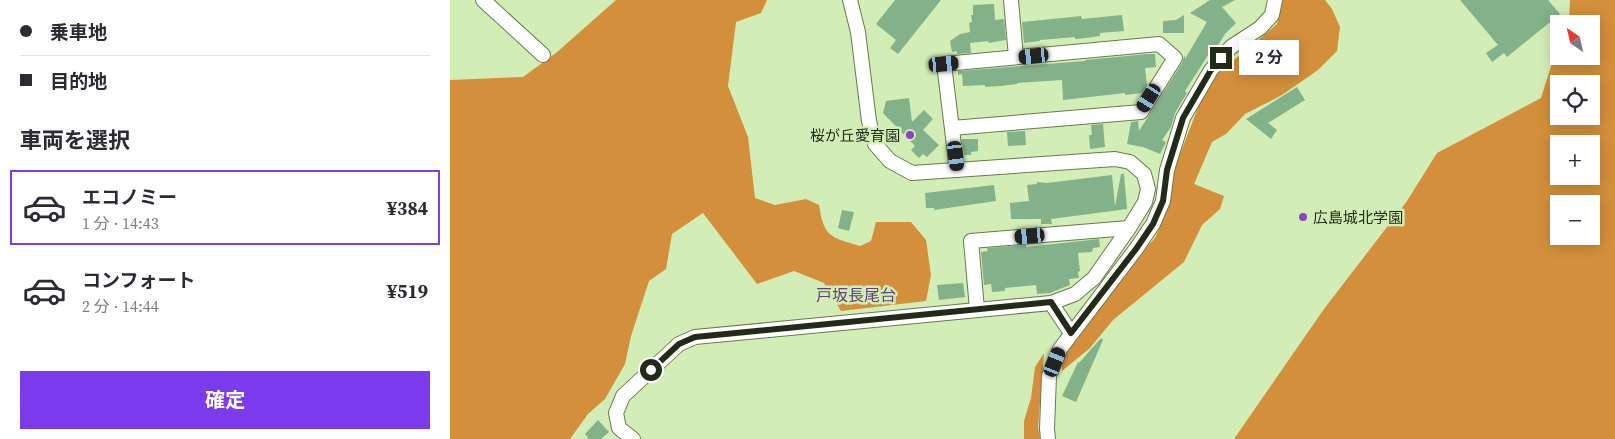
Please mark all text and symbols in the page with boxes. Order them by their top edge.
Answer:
north arrow [1550,15,1600,65]
map controls [1550,15,1600,245]
text: 乗車地 [50,19,107,45]
callout: 2 分 [1238,40,1298,76]
text: 2 分 [1255,46,1283,68]
car [1018,47,1049,65]
route end [1210,47,1232,69]
car [928,55,959,73]
text: 目的地 [50,68,107,94]
button: locate [1550,75,1600,125]
car [1134,81,1163,115]
text: 車両を選択 [20,125,130,155]
place label: 桜が丘愛育園 [810,125,900,146]
marker: 桜が丘愛育園 [904,129,916,141]
button: + [1550,135,1600,185]
car [946,140,965,172]
text: エコノミー [82,184,177,210]
icon: car [22,185,67,230]
text: ¥384 [387,195,428,221]
button: − [1550,195,1600,245]
place label: 広島城北学園 [1313,207,1403,228]
marker: 広島城北学園 [1297,211,1309,223]
text: 1 分 · 14:43 [82,212,159,234]
car [1014,227,1045,245]
text: コンフォート [82,267,195,293]
icon: car [22,268,67,313]
text: ¥519 [387,278,428,304]
district label: 戸坂長尾台 [816,284,896,306]
text: 2 分 · 14:44 [82,295,159,317]
car [1042,345,1067,379]
route start [640,359,662,381]
button: 確定 [20,371,430,429]

